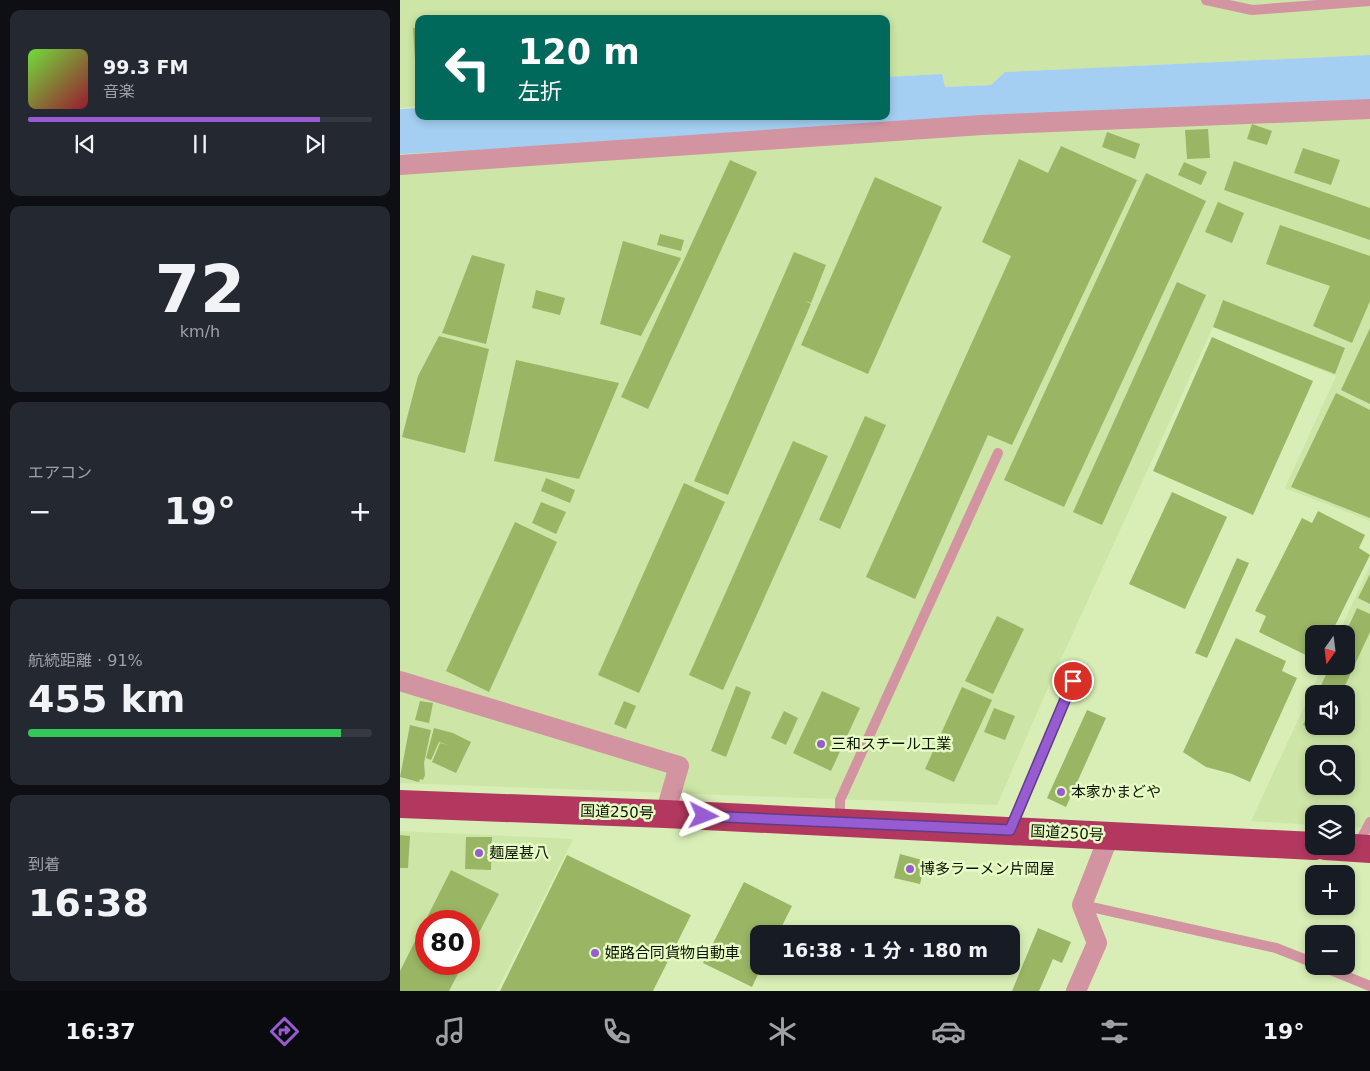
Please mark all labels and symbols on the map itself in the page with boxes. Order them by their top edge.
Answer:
north arrow [1305,625,1355,675]
pin [1052,660,1094,702]
place label: 三和スチール工業 [831,735,951,753]
marker: 三和スチール工業 [815,738,827,750]
place label: 本家かまどや [1071,783,1161,801]
marker: 本家かまどや [1055,786,1067,798]
position arrow [677,789,729,841]
street label: 国道250号 [580,802,654,822]
street label: 国道250号 [1030,822,1104,844]
place label: 麺屋甚八 [489,844,549,862]
marker: 麺屋甚八 [473,847,485,859]
place label: 博多ラーメン片岡屋 [920,860,1054,878]
marker: 博多ラーメン片岡屋 [904,863,916,875]
speed limit sign: 80 [415,910,480,975]
place label: 姫路合同貨物自動車 [605,944,740,962]
marker: 姫路合同貨物自動車 [589,947,601,959]

